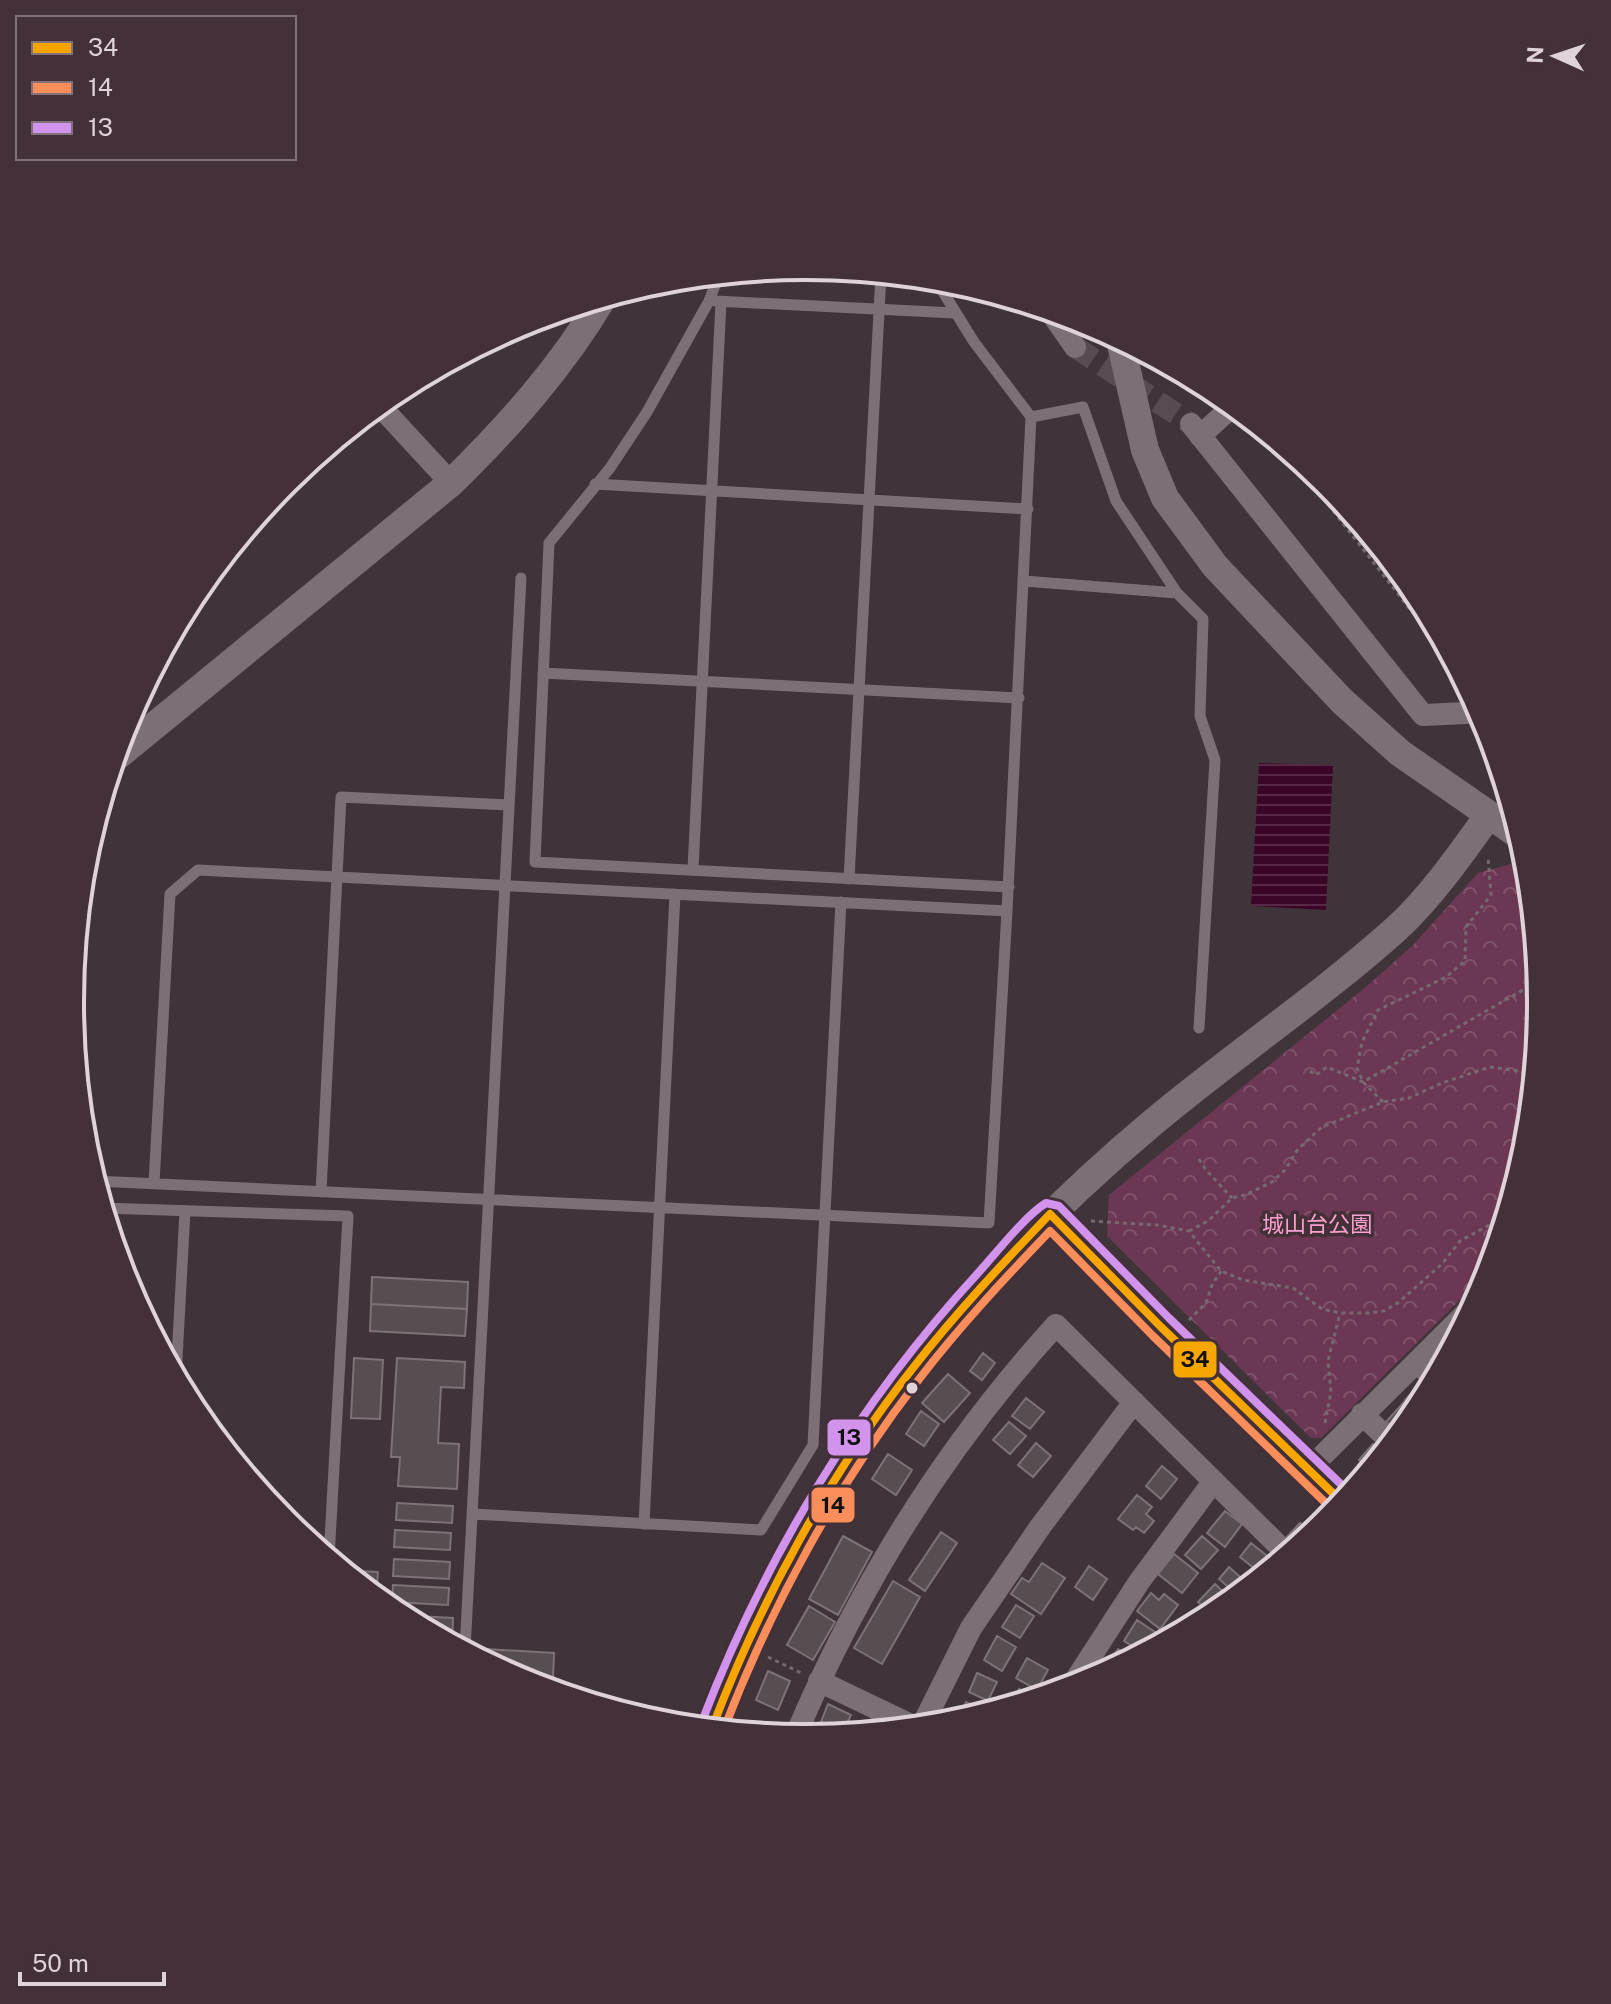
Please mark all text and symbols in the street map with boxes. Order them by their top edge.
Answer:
legend [16,16,296,160]
north arrow [1515,16,1595,96]
text: 34 [88,33,118,61]
text: N [1522,46,1548,64]
text: 14 [88,73,113,101]
text: 13 [88,113,113,141]
park label: 城山台公園 [1262,1211,1372,1237]
line badge: 34 [1172,1340,1218,1379]
text: 34 [1181,1346,1210,1372]
unlabelled marker [904,1380,920,1396]
line badge: 13 [826,1418,872,1457]
text: 13 [837,1424,861,1450]
line badge: 14 [810,1486,856,1524]
text: 14 [821,1492,845,1518]
scale bar [20,1936,164,1986]
text: 50 m [32,1949,89,1977]

